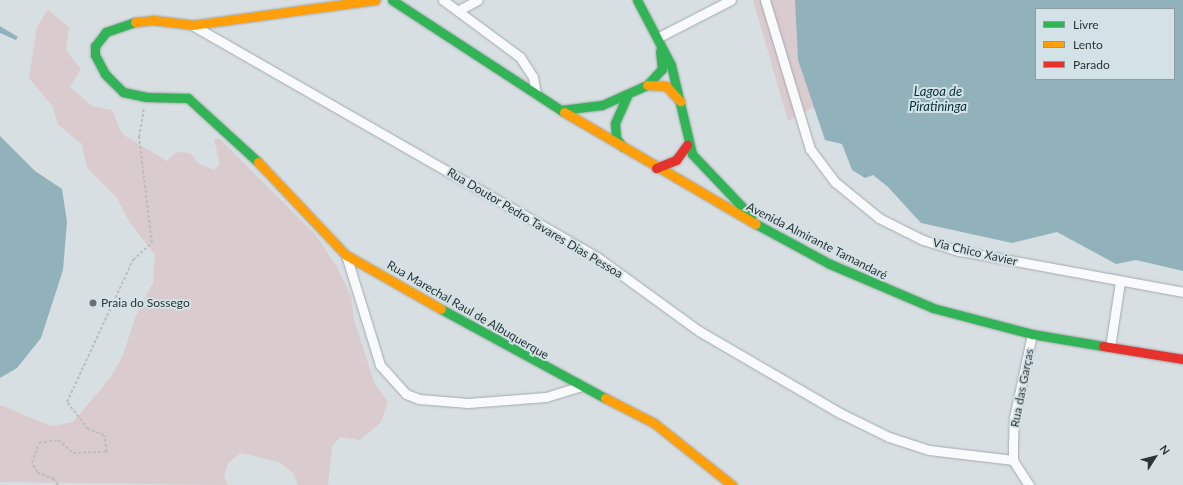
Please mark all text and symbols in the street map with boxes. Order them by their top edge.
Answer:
legend [1035,8,1175,80]
text: Livre [1073,17,1099,32]
text: Lento [1073,37,1103,52]
text: Parado [1073,57,1110,72]
water label: Lagoa de Piratininga [909,84,967,115]
street label: Rua Doutor Pedro Tavares Dias Pessoa [444,165,626,281]
street label: Avenida Almirante Tamandaré [744,199,890,283]
street label: Via Chico Xavier [931,235,1019,269]
street label: Rua Marechal Raul de Albuquerque [384,258,552,362]
place label: Praia do Sossego [101,296,190,310]
marker: Praia do Sossego [88,298,98,308]
street label: Rua das Garças [1007,348,1037,428]
north arrow [1135,437,1175,477]
text: N [1157,442,1173,457]

